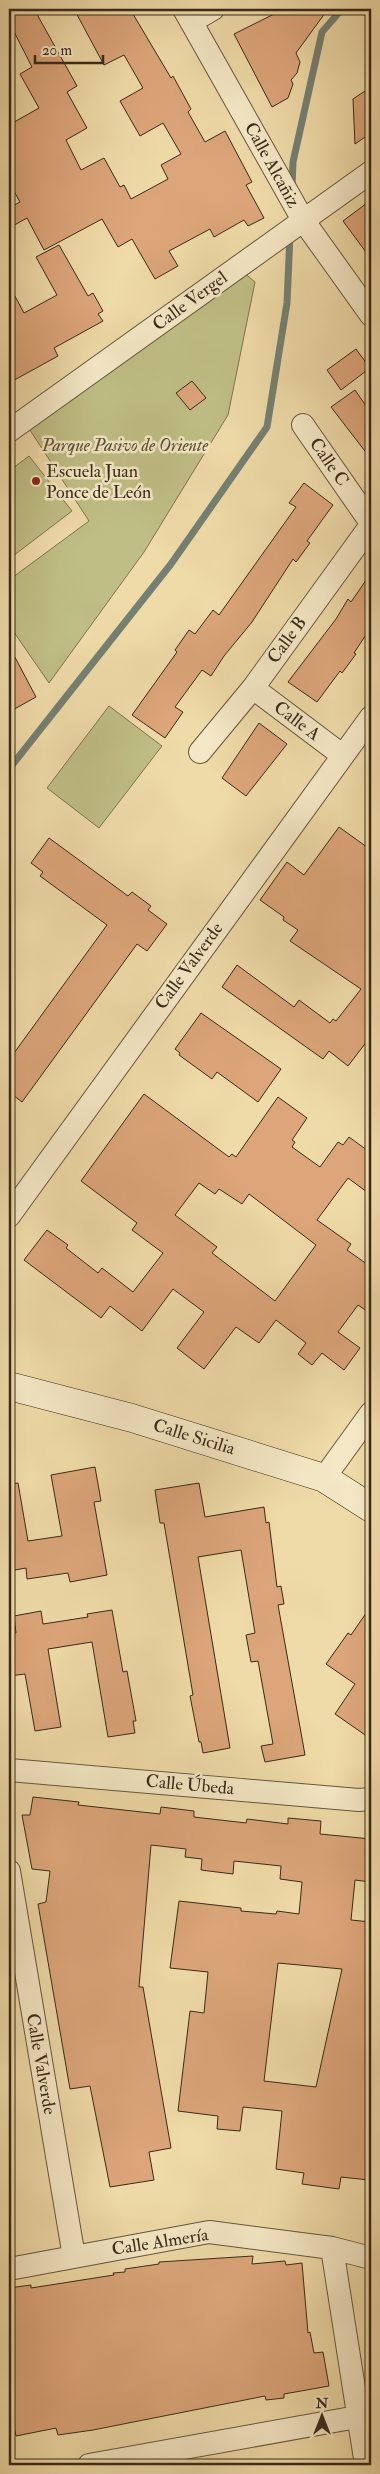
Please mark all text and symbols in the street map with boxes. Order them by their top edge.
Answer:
scale bar [35,32,102,64]
text: 20 m [42,41,72,60]
street label: Calle Alcañiz [239,118,305,212]
street label: Calle Vergel [148,266,232,336]
street label: Calle C [304,433,354,491]
park label: Parque Pasivo de Oriente [41,434,209,457]
place label: Escuela Juan Ponce de León [46,460,151,504]
marker: Escuela Juan Ponce de León [30,475,42,487]
street label: Calle B [262,612,312,668]
street label: Calle A [269,696,325,746]
street label: Calle Valverde [150,917,229,1014]
street label: Calle Sicilia [150,1414,238,1461]
street label: Calle Úbeda [145,1770,236,1800]
street label: Calle Valverde [21,2012,61,2117]
street label: Calle Almería [110,2223,210,2261]
north arrow [298,2392,348,2442]
text: N [315,2395,329,2412]

